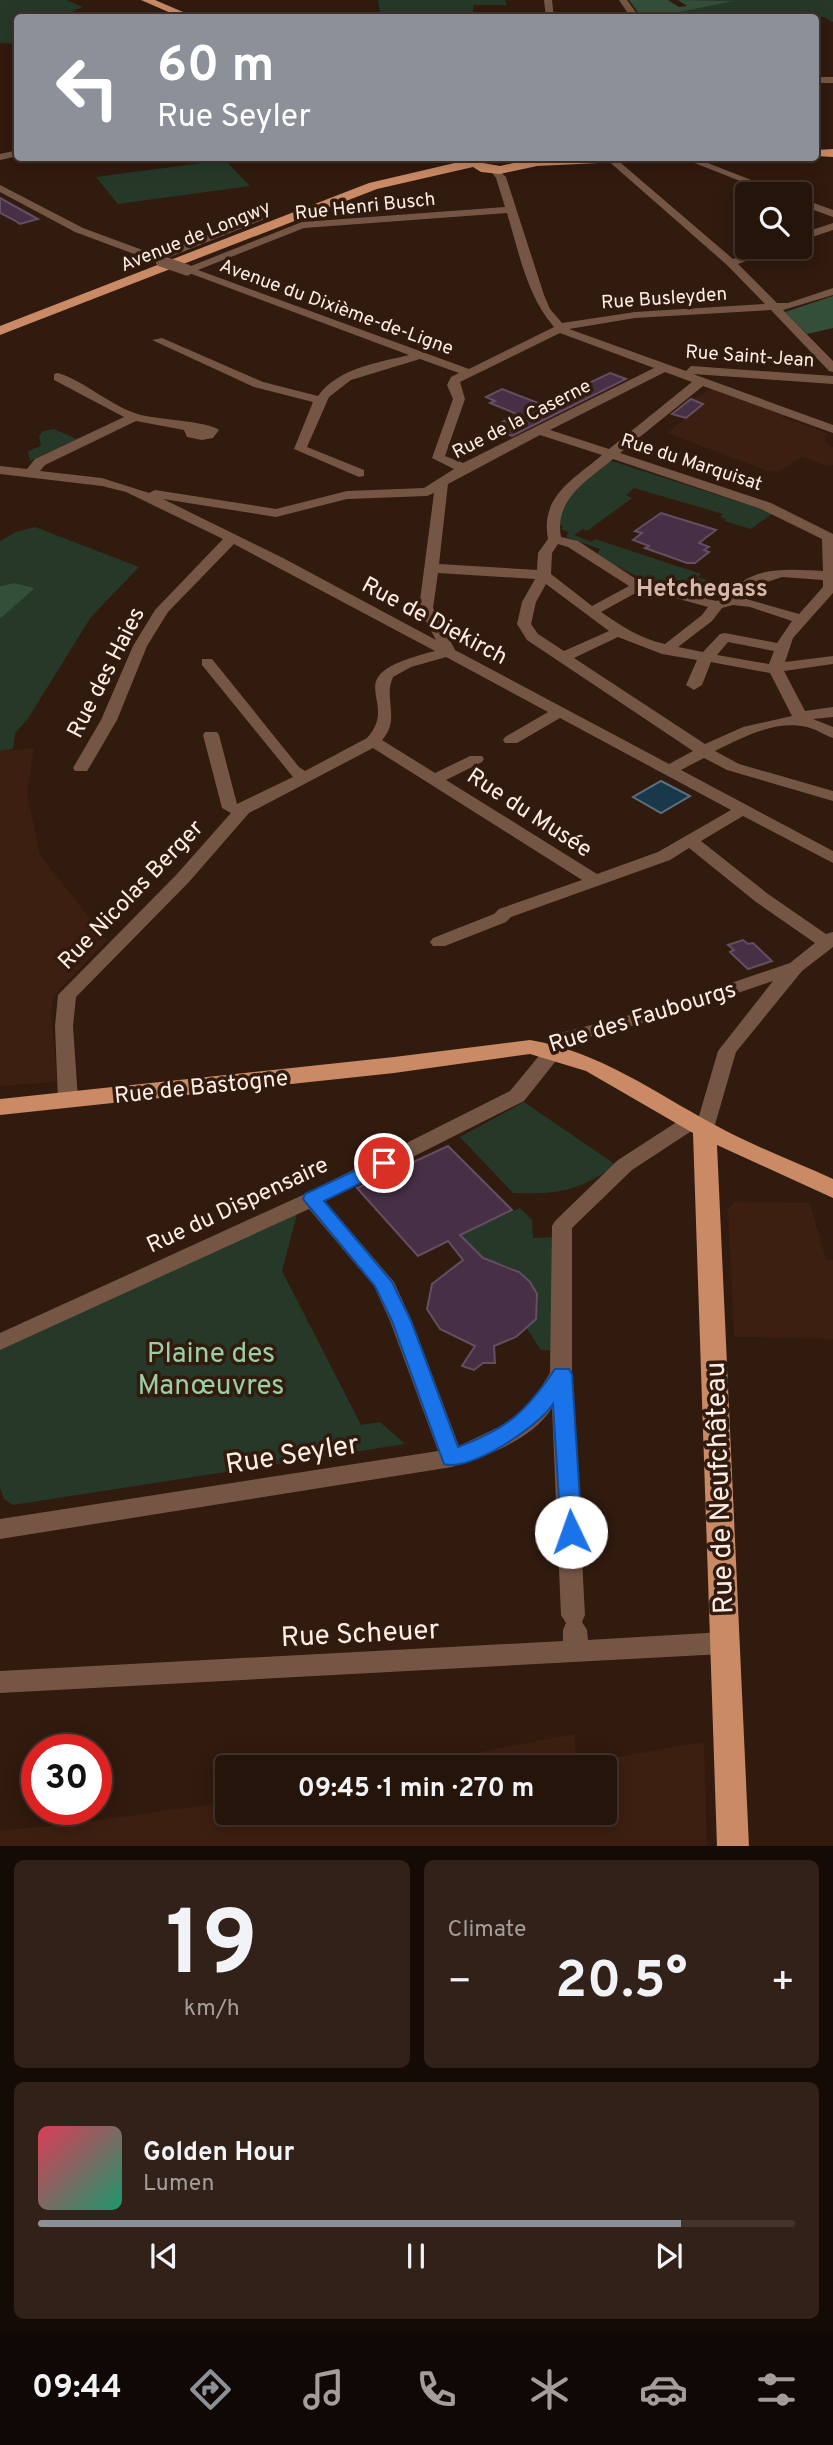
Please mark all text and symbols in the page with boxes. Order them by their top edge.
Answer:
text: 60 m [157,37,275,99]
icon: left [42,42,133,133]
text: Rue Seyler [157,98,311,138]
map controls [735,182,812,259]
button: search [735,182,812,259]
street label: Rue Henri Busch [294,188,437,226]
street label: Avenue de Longwy [117,196,274,278]
street label: Avenue du Dixième-de-Ligne [216,254,456,361]
street label: Rue Busleyden [600,283,728,315]
street label: Rue Saint-Jean [685,341,815,373]
street label: Rue de la Caserne [449,375,595,465]
street label: Rue du Marquisat [618,429,765,497]
street label: Rue de Diekirch [356,572,512,673]
district label: Hetchegass [636,575,768,605]
street label: Rue des Haies [62,603,153,743]
street label: Rue du Musée [461,763,597,865]
street label: Rue Nicolas Berger [53,815,211,977]
street label: Rue des Faubourgs [546,976,740,1061]
street label: Rue de Bastogne [113,1065,290,1112]
pin [354,1133,414,1193]
icon: arrive [365,1144,403,1182]
street label: Rue du Dispensaire [143,1151,334,1261]
park label: Plaine des Manœuvres [138,1337,284,1405]
street label: Rue de Neufchâteau [699,1361,743,1615]
street label: Rue Seyler [223,1428,362,1484]
position arrow [534,1495,608,1569]
street label: Rue Scheuer [280,1613,441,1657]
speed limit sign: 30 [21,1734,112,1825]
text: 09:45 · 1 min · 270 m [298,1773,534,1806]
text: 19 [166,1892,258,2007]
text: Climate [448,1916,526,1945]
text: 20.5° [555,1950,687,2016]
text: − [448,1959,472,2008]
text: + [770,1959,795,2008]
text: km/h [184,1995,240,2024]
text: Golden Hour [143,2137,294,2170]
text: Lumen [143,2170,214,2199]
icon: previous [145,2237,183,2275]
icon: pause [397,2237,435,2275]
icon: next [650,2237,688,2275]
icon: directions [186,2365,235,2414]
icon: music [299,2365,348,2414]
icon: phone [412,2365,461,2414]
icon: climate [525,2365,574,2414]
icon: car [639,2365,688,2414]
icon: filters [752,2365,801,2414]
text: 09:44 [32,2369,122,2409]

